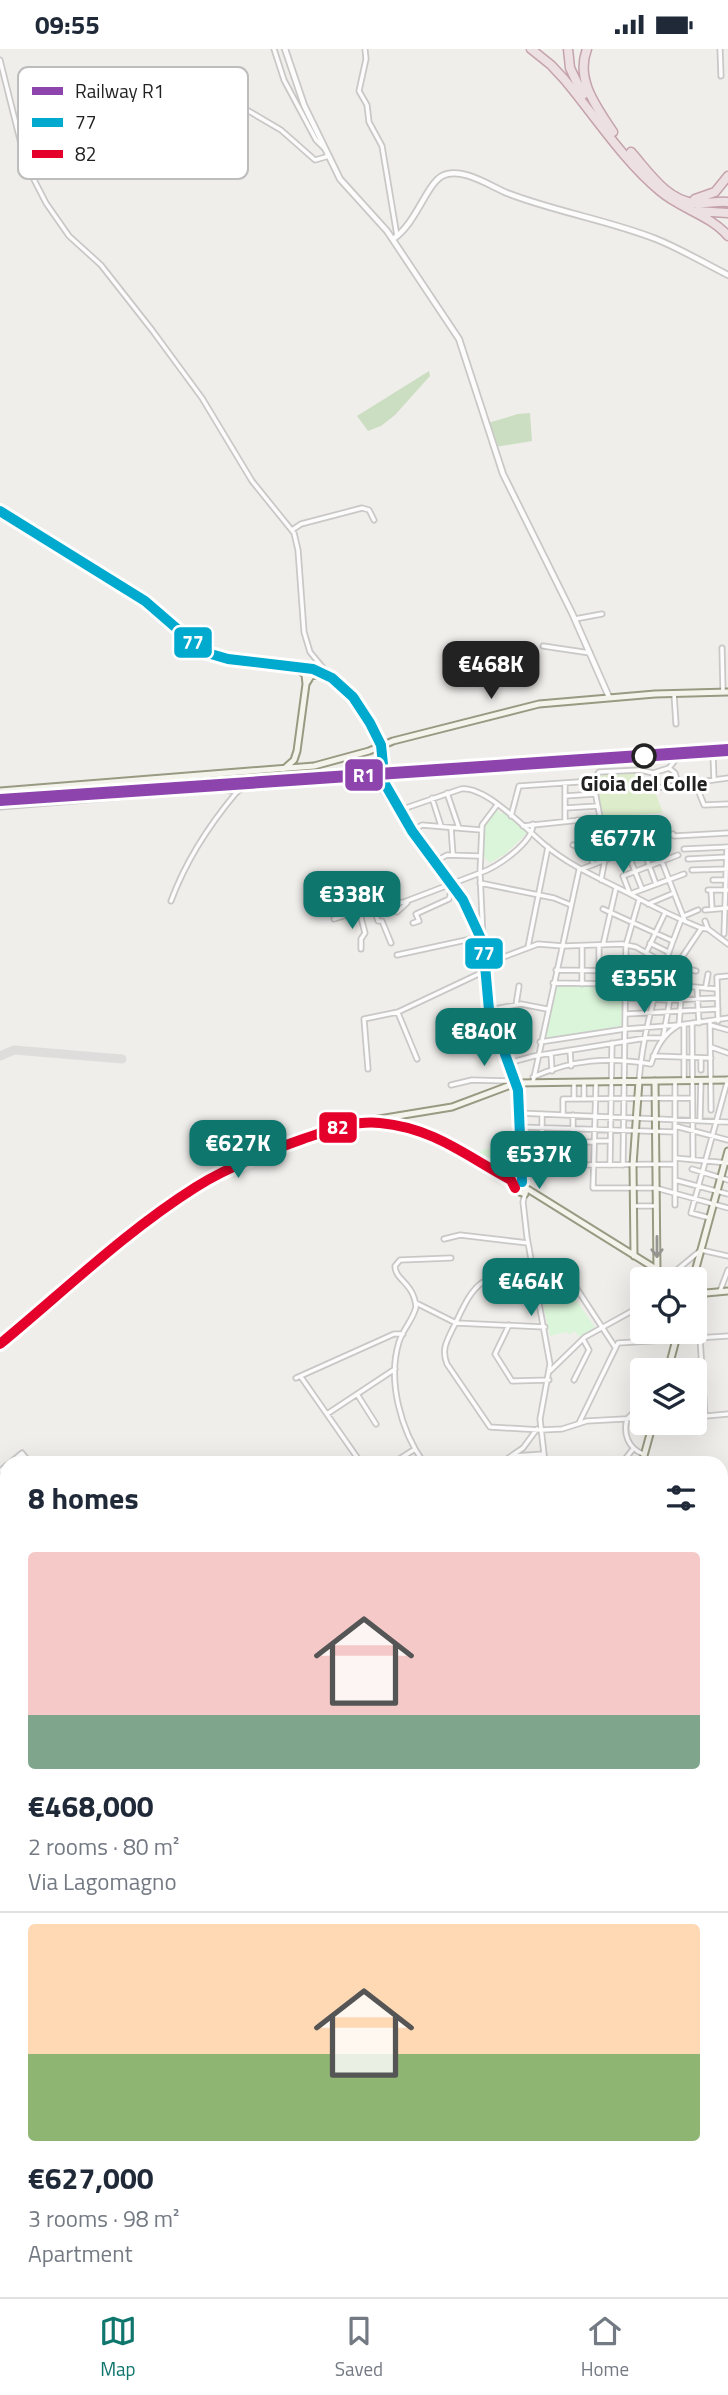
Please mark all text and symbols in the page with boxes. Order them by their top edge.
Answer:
text: 09:55 [35,5,100,44]
legend [18,67,248,179]
text: Railway R1 [75,76,164,105]
text: 77 [75,107,96,136]
text: 82 [75,139,96,168]
line badge: 77 [173,626,213,659]
text: 77 [182,627,204,656]
pin: €468K [442,641,540,701]
text: €468K [458,646,524,681]
marker: Gioia del Colle [632,744,656,768]
line badge: R1 [344,758,384,792]
text: R1 [353,760,375,789]
place label: Gioia del Colle [580,767,708,799]
pin: €677K [574,815,672,875]
text: €677K [590,820,656,855]
pin: €338K [303,871,401,931]
text: €338K [319,876,385,911]
line badge: 77 [464,937,504,970]
text: 77 [473,938,495,967]
pin: €355K [595,955,693,1015]
text: €355K [611,960,677,995]
pin: €840K [435,1009,533,1068]
text: €840K [451,1013,517,1048]
line badge: 82 [318,1111,358,1144]
text: 82 [327,1112,349,1141]
pin: €627K [189,1121,287,1180]
text: €627K [205,1125,271,1160]
pin: €537K [490,1131,588,1191]
text: €537K [506,1136,572,1171]
one-way arrow [650,1236,664,1259]
pin: €464K [482,1259,580,1318]
text: €464K [498,1263,564,1298]
map controls [630,1267,707,1435]
button: locate [630,1267,707,1344]
button: layers [630,1358,707,1435]
text: 8 homes [28,1475,139,1521]
icon: filters [662,1479,700,1517]
icon: home [301,1598,427,1724]
text: €468,000 [28,1783,154,1829]
text: 2 rooms · 80 m² [28,1829,179,1864]
text: Via Lagomagno [28,1864,177,1899]
icon: home [301,1970,427,2096]
text: €627,000 [28,2155,154,2201]
text: 3 rooms · 98 m² [28,2201,179,2236]
text: Apartment [28,2236,133,2271]
tab: Map [99,2312,137,2383]
tab: Saved [335,2312,383,2383]
tab: Home [581,2312,629,2383]

